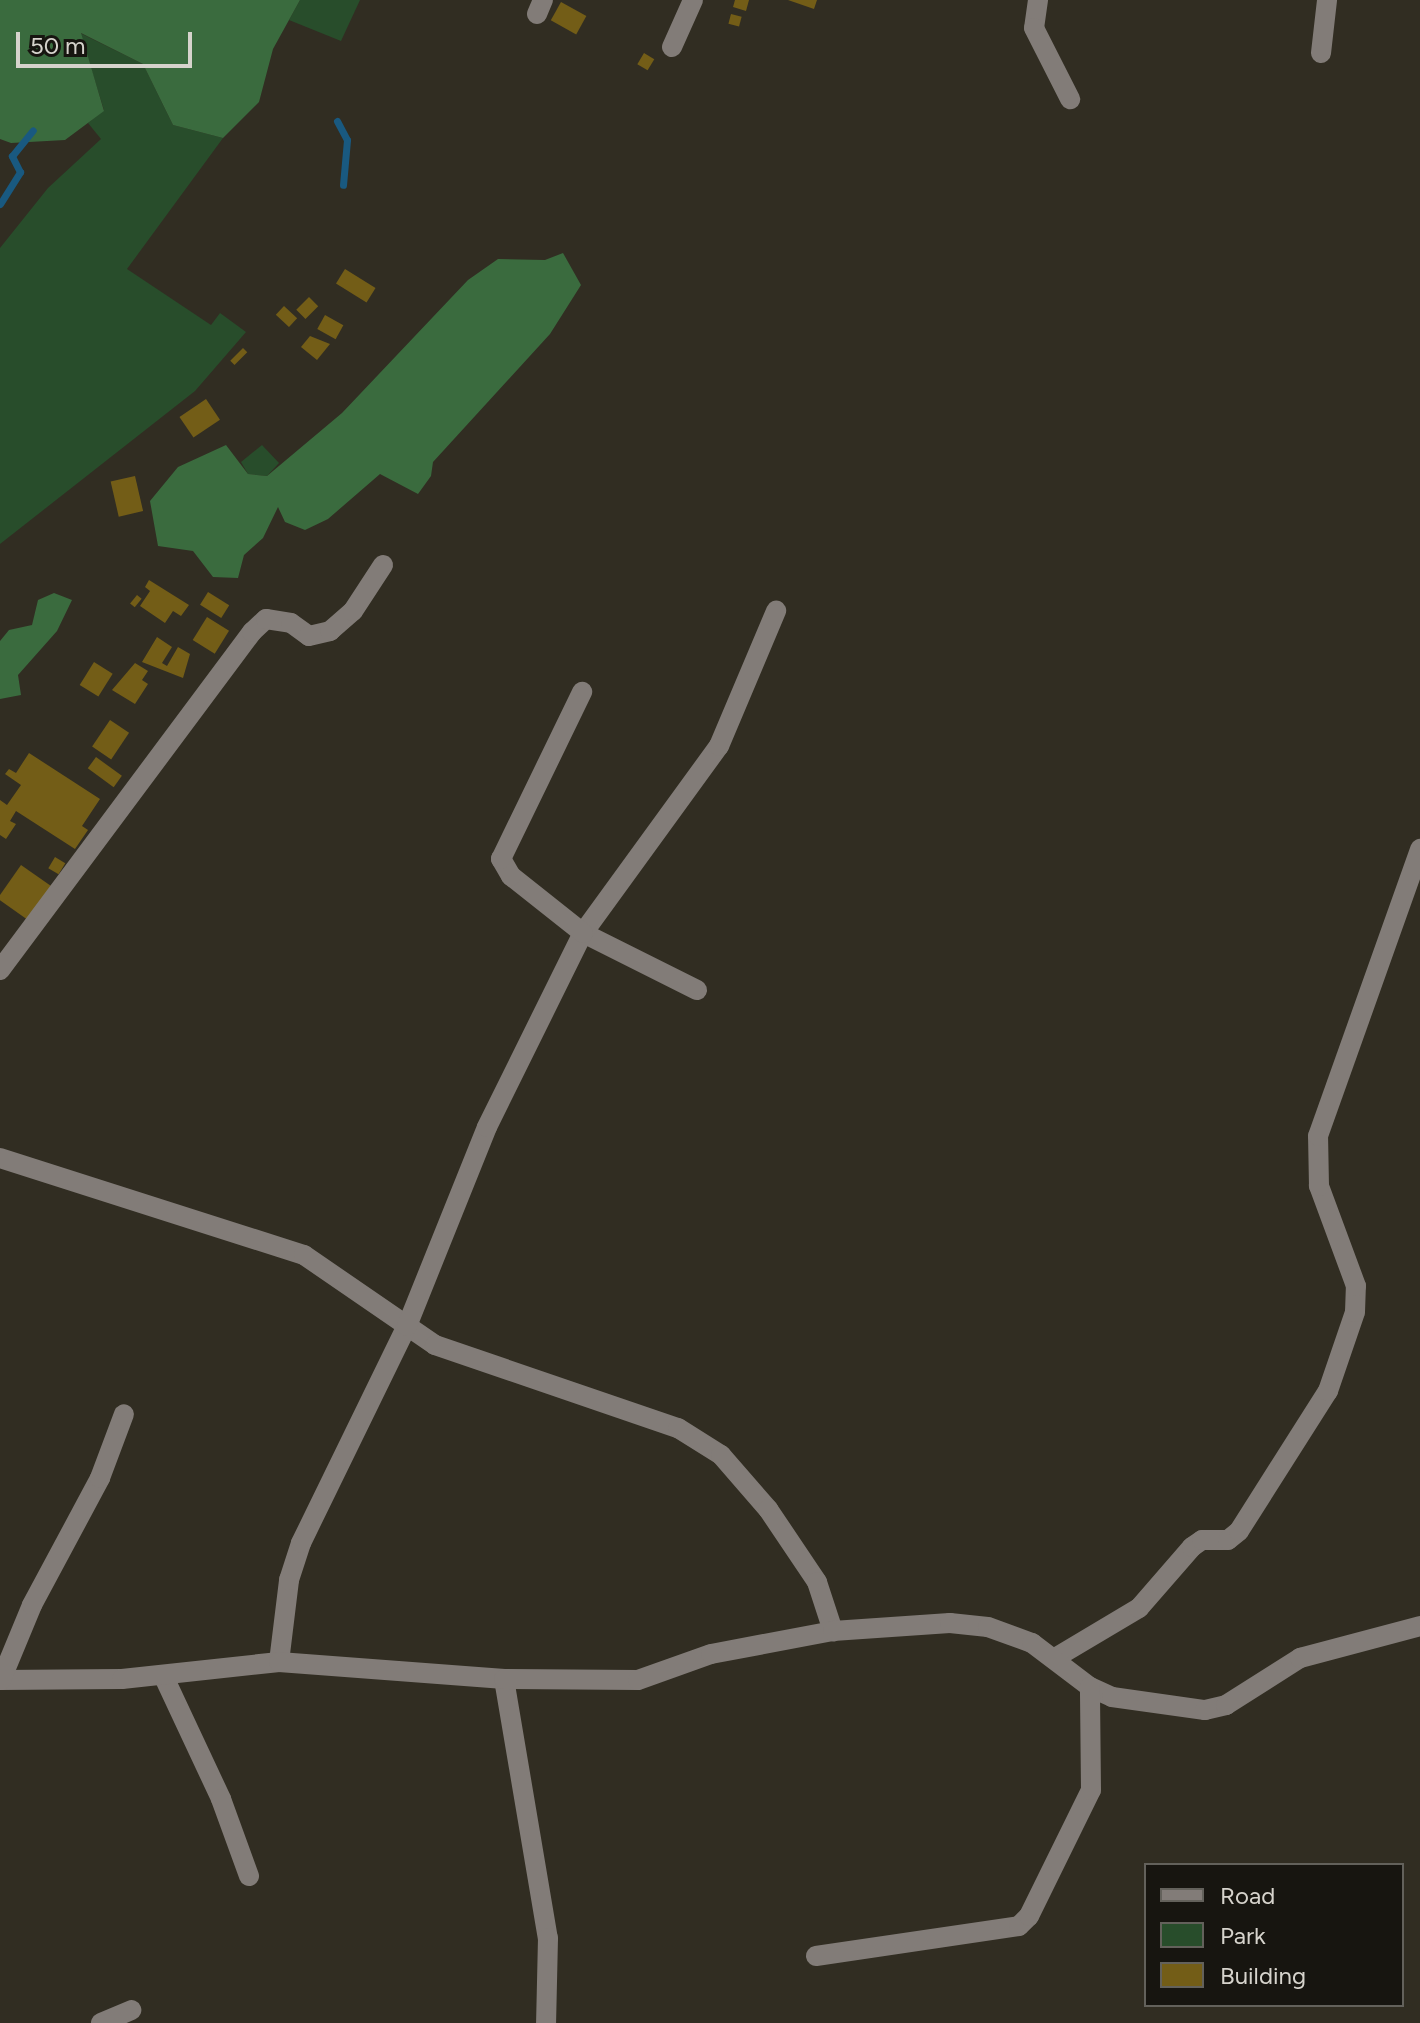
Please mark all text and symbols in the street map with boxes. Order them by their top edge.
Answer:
scale bar [20,16,196,66]
text: 50 m [30,31,86,60]
legend [1144,1863,1404,2007]
text: Road [1220,1881,1275,1910]
text: Park [1220,1921,1266,1950]
text: Building [1220,1961,1306,1990]

